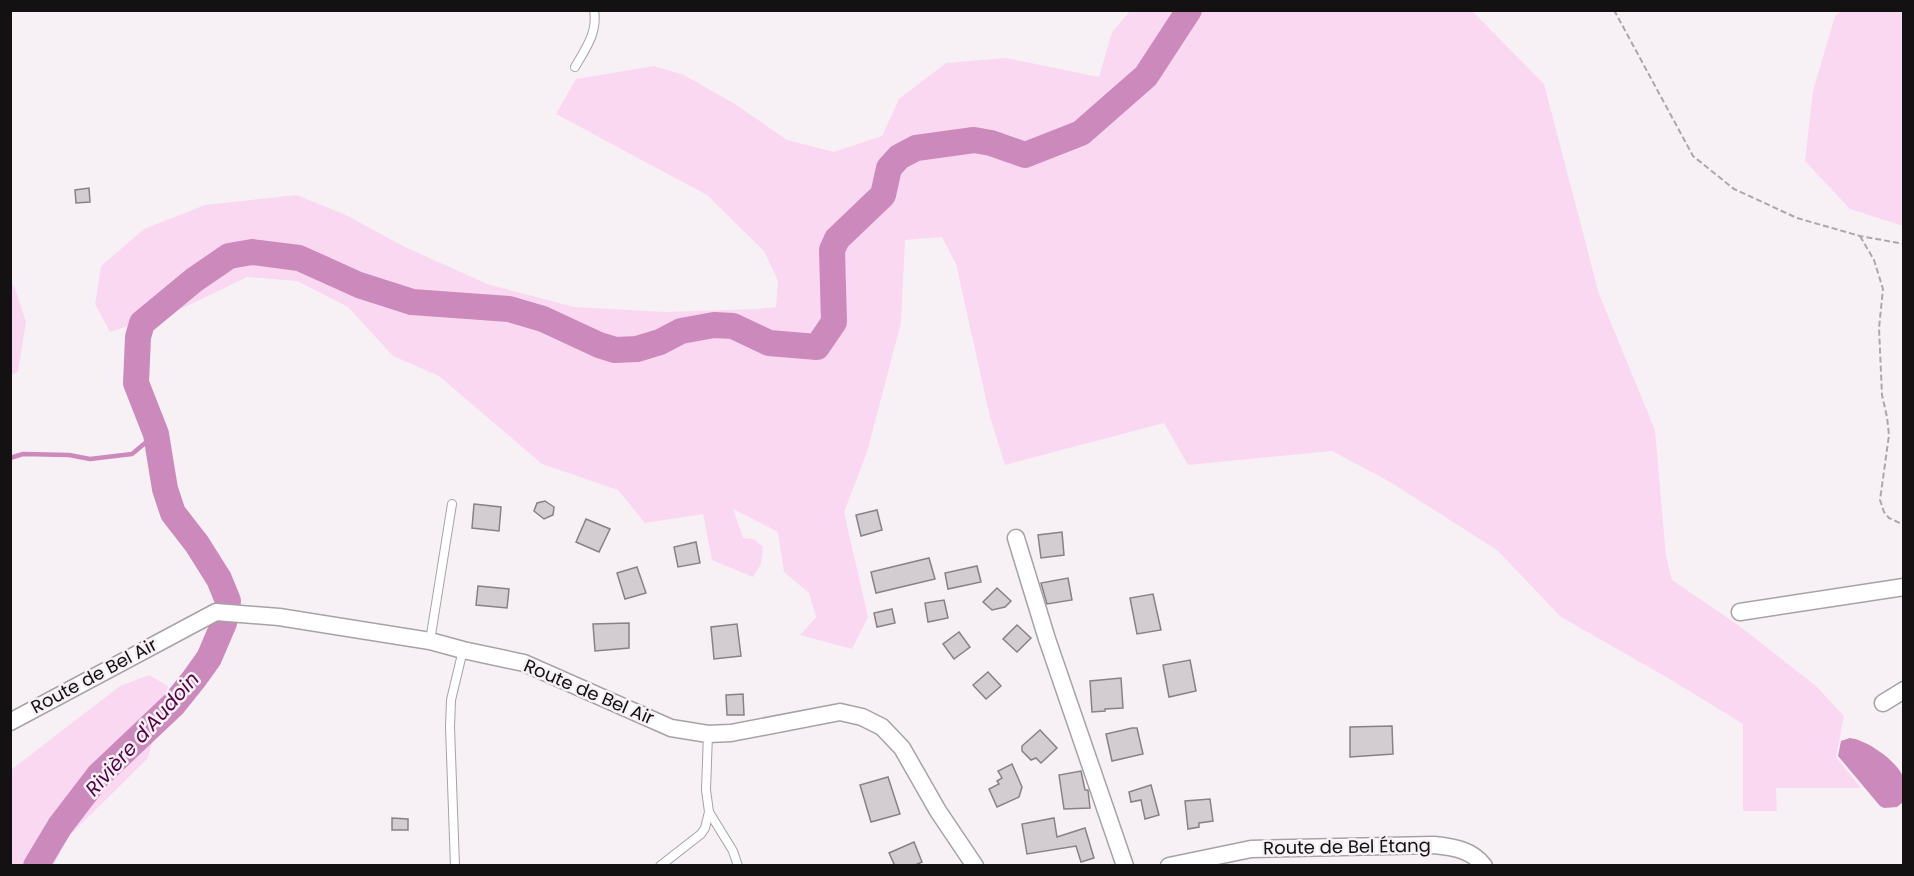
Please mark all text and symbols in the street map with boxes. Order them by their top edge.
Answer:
street label: Route de Bel Air [26,632,161,719]
street label: Route de Bel Air [520,653,658,730]
water label: Rivière d'Audoin [79,666,205,802]
street label: Route de Bel Étang [1263,833,1431,860]

